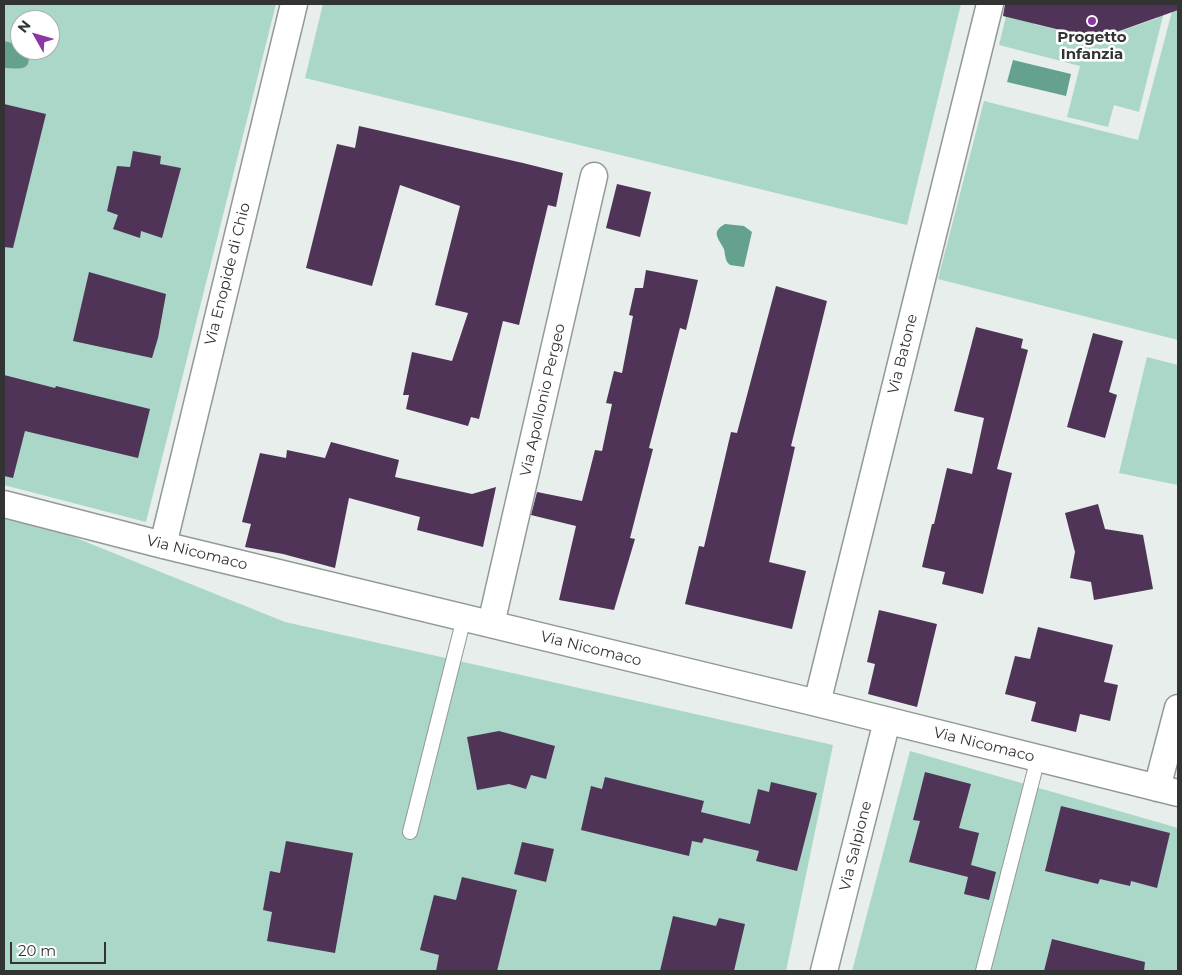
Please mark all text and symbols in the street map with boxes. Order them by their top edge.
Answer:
north arrow [10,10,60,60]
marker: Progetto Infanzia [1086,15,1098,27]
text: N [13,16,35,36]
place label: Progetto Infanzia [1057,29,1127,64]
street label: Via Enopide di Chio [202,201,254,347]
street label: Via Batone [884,312,922,396]
street label: Via Apollonio Pergeo [517,322,569,478]
street label: Via Nicomaco [145,532,249,574]
street label: Via Nicomaco [539,628,643,670]
street label: Via Nicomaco [932,724,1036,766]
street label: Via Salpione [836,799,876,893]
scale bar [12,932,109,964]
text: 20 m [18,941,56,960]

